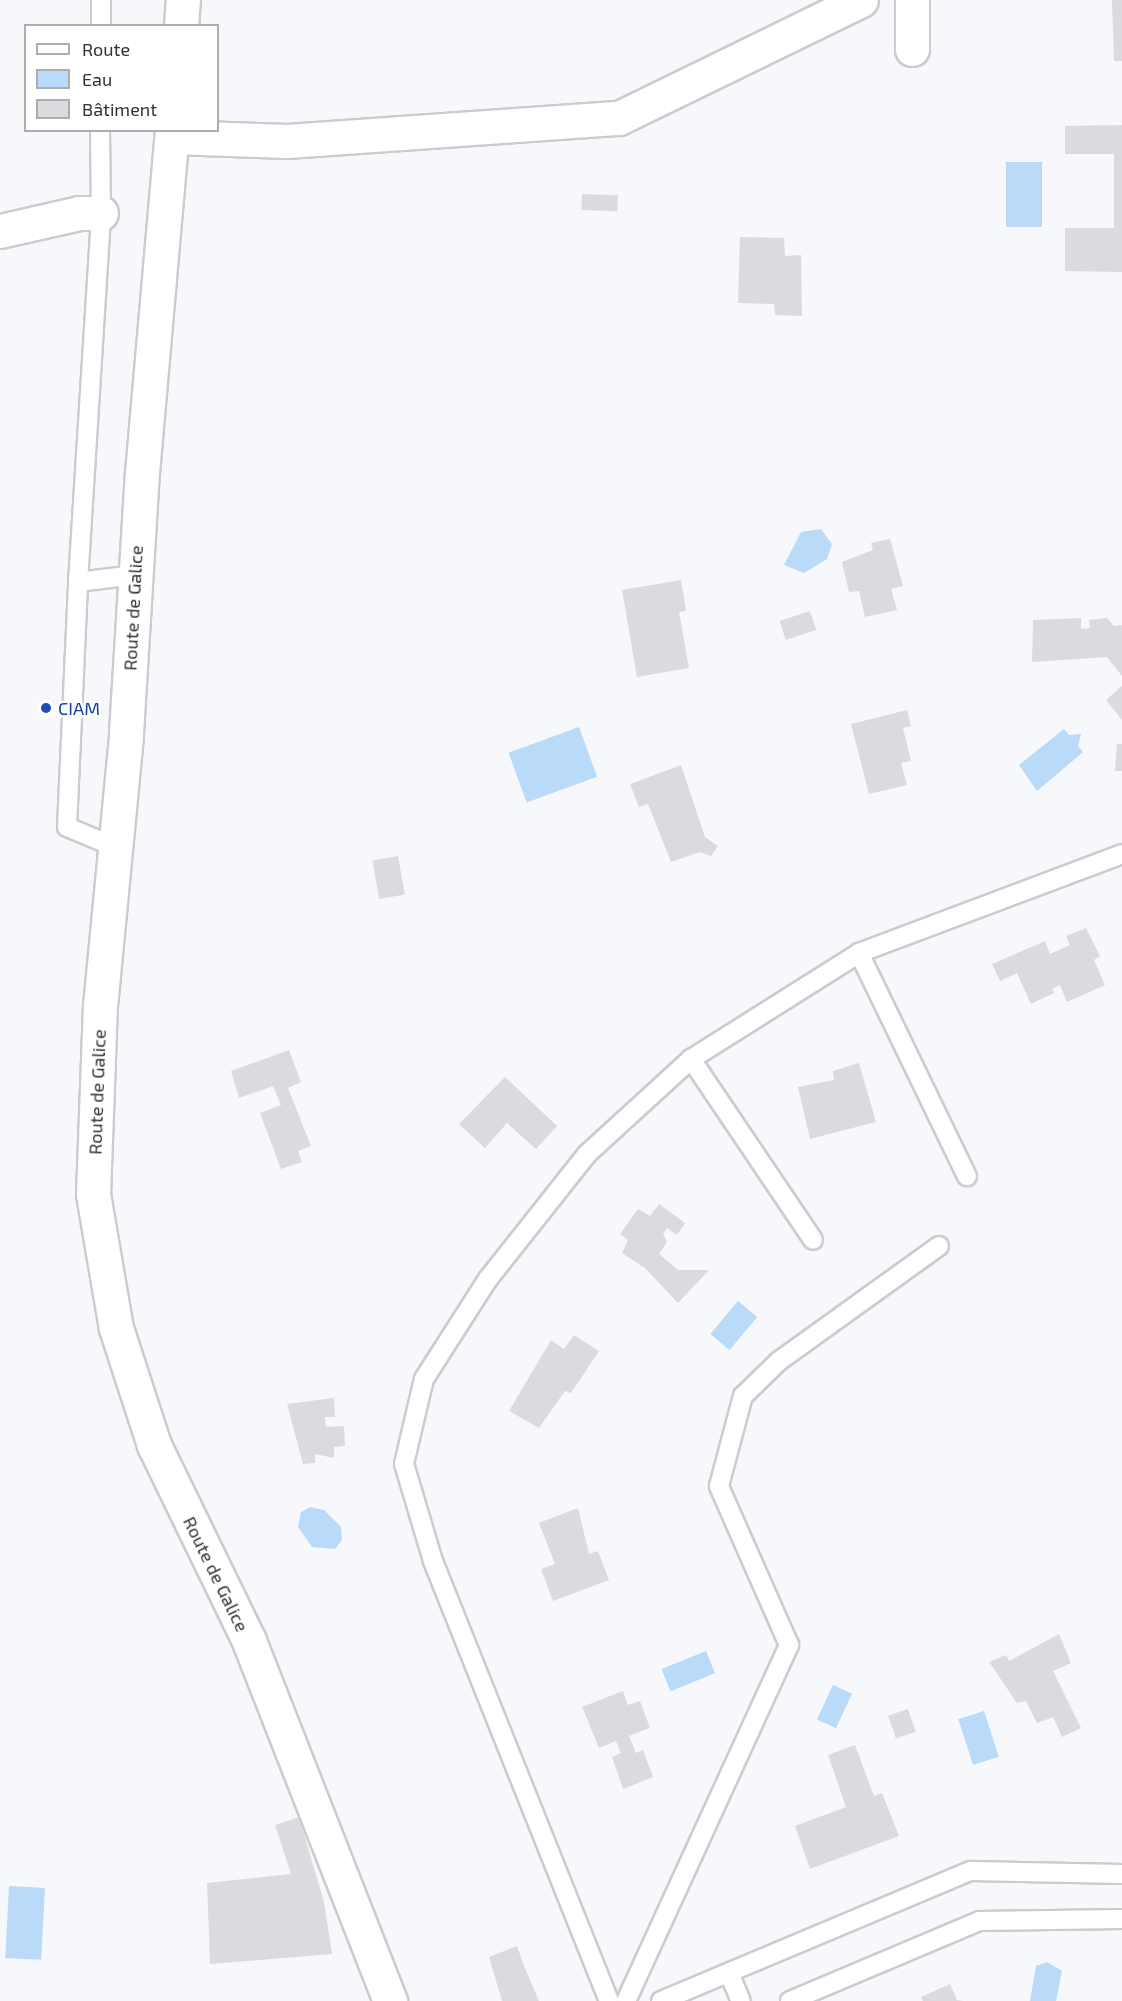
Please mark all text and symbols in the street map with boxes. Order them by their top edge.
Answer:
legend [24,24,219,132]
text: Route [82,38,130,60]
text: Eau [82,68,112,90]
text: Bâtiment [82,98,157,120]
street label: Route de Galice [119,545,147,671]
place label: CIAM [58,697,100,719]
marker: CIAM [39,701,53,715]
street label: Route de Galice [84,1029,110,1155]
street label: Route de Galice [179,1513,253,1635]

